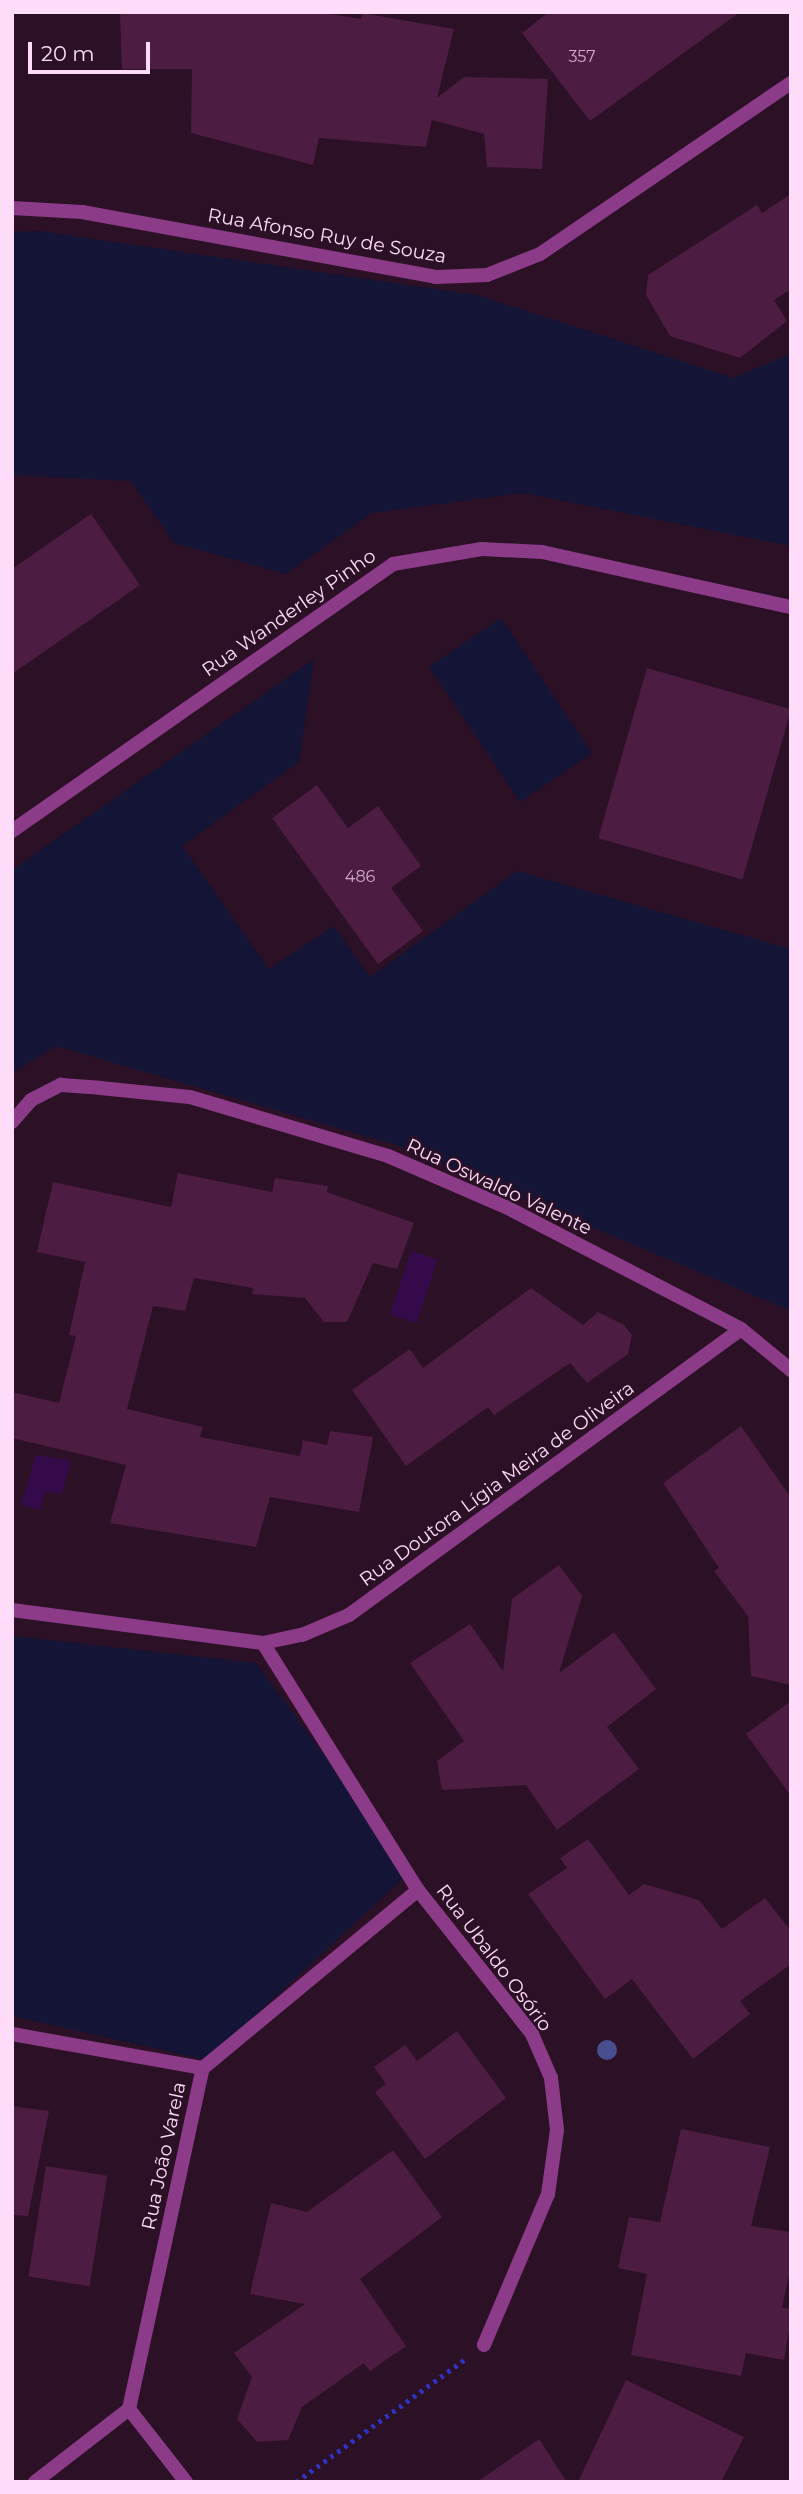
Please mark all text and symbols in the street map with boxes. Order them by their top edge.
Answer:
scale bar [32,28,154,72]
text: 20 m [41,41,95,66]
house number: 357 [568,47,596,67]
street label: Rua Afonso Ruy de Souza [206,204,448,268]
street label: Rua Wanderley Pinho [198,544,380,682]
house number: 486 [345,867,375,887]
street label: Rua Oswaldo Valente [403,1134,595,1240]
street label: Rua Doutora Lígia Meira de Oliveira [355,1377,639,1591]
street label: Rua Ubaldo Osório [431,1880,557,2036]
street label: Rua João Varela [137,2080,191,2232]

